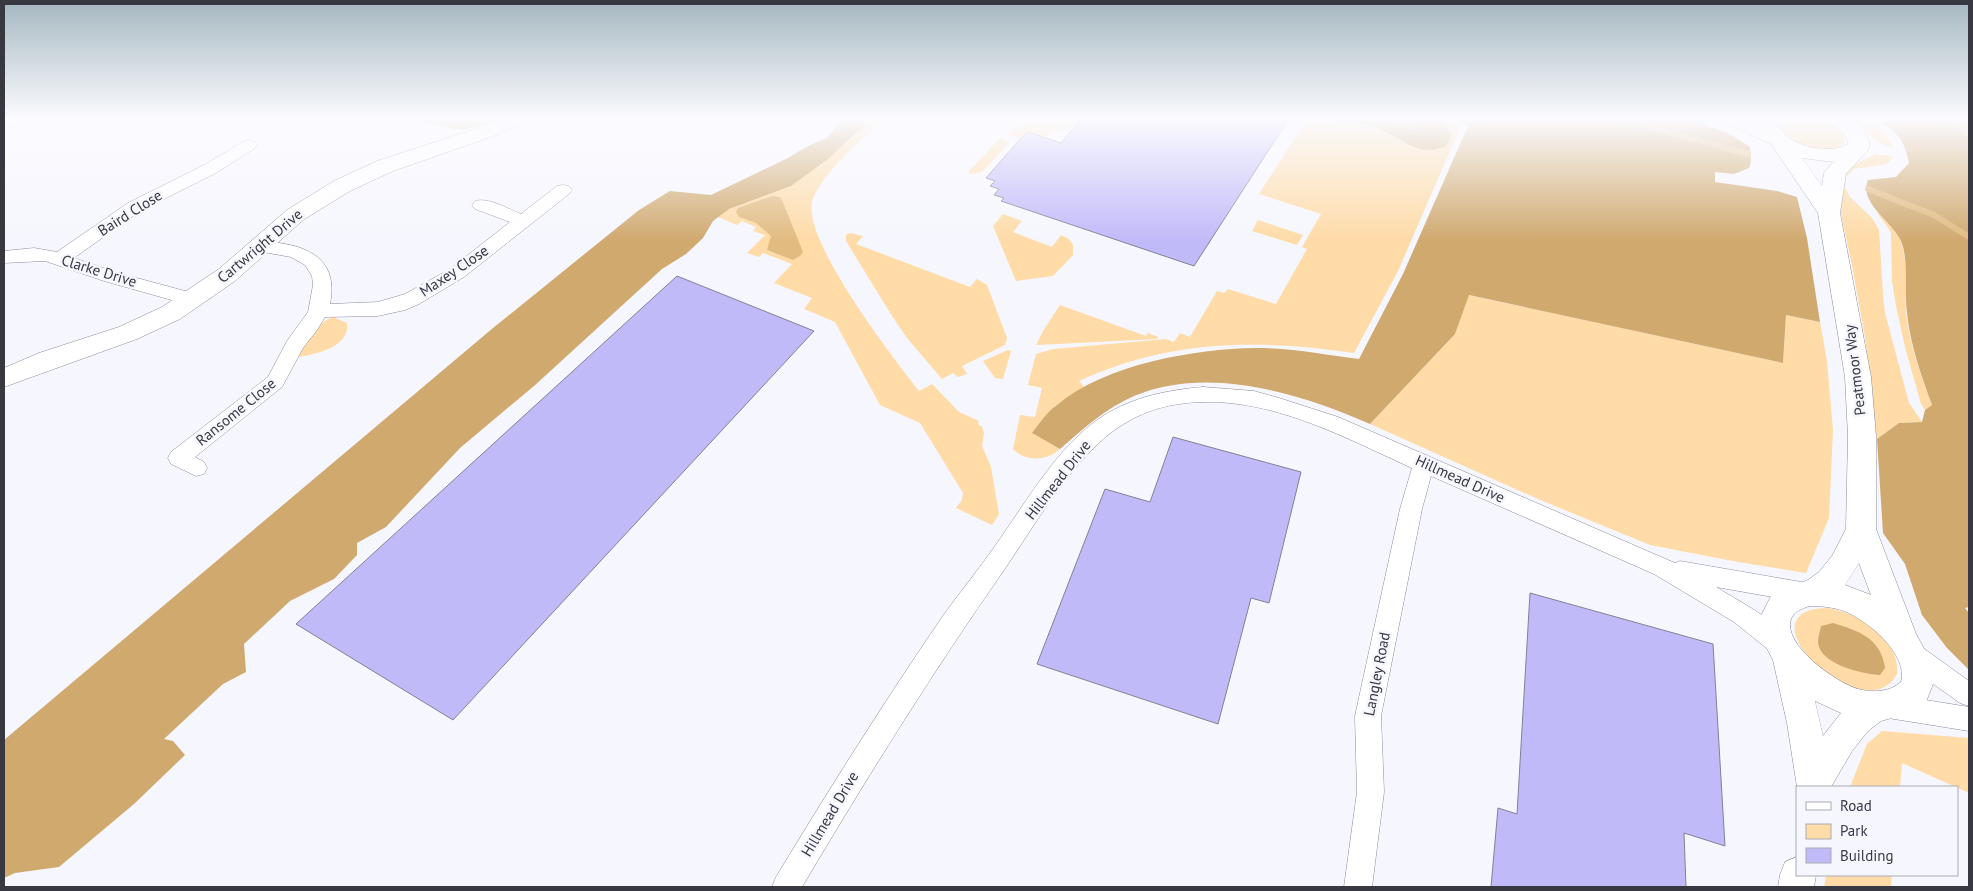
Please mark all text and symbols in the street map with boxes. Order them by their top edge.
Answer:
street label: Baird Close [94,185,165,240]
street label: Cartwright Drive [213,204,306,287]
street label: Maxey Close [416,241,492,301]
street label: Clarke Drive [59,250,139,291]
street label: Peatmoor Way [1840,324,1869,417]
street label: Ransome Close [192,374,280,450]
street label: Hillmead Drive [1021,436,1095,523]
street label: Hillmead Drive [1413,450,1508,507]
street label: Langley Road [1359,630,1394,717]
street label: Hillmead Drive [797,768,862,860]
legend [1796,786,1958,876]
text: Road [1840,796,1872,815]
text: Park [1840,821,1868,840]
text: Building [1840,846,1894,865]

